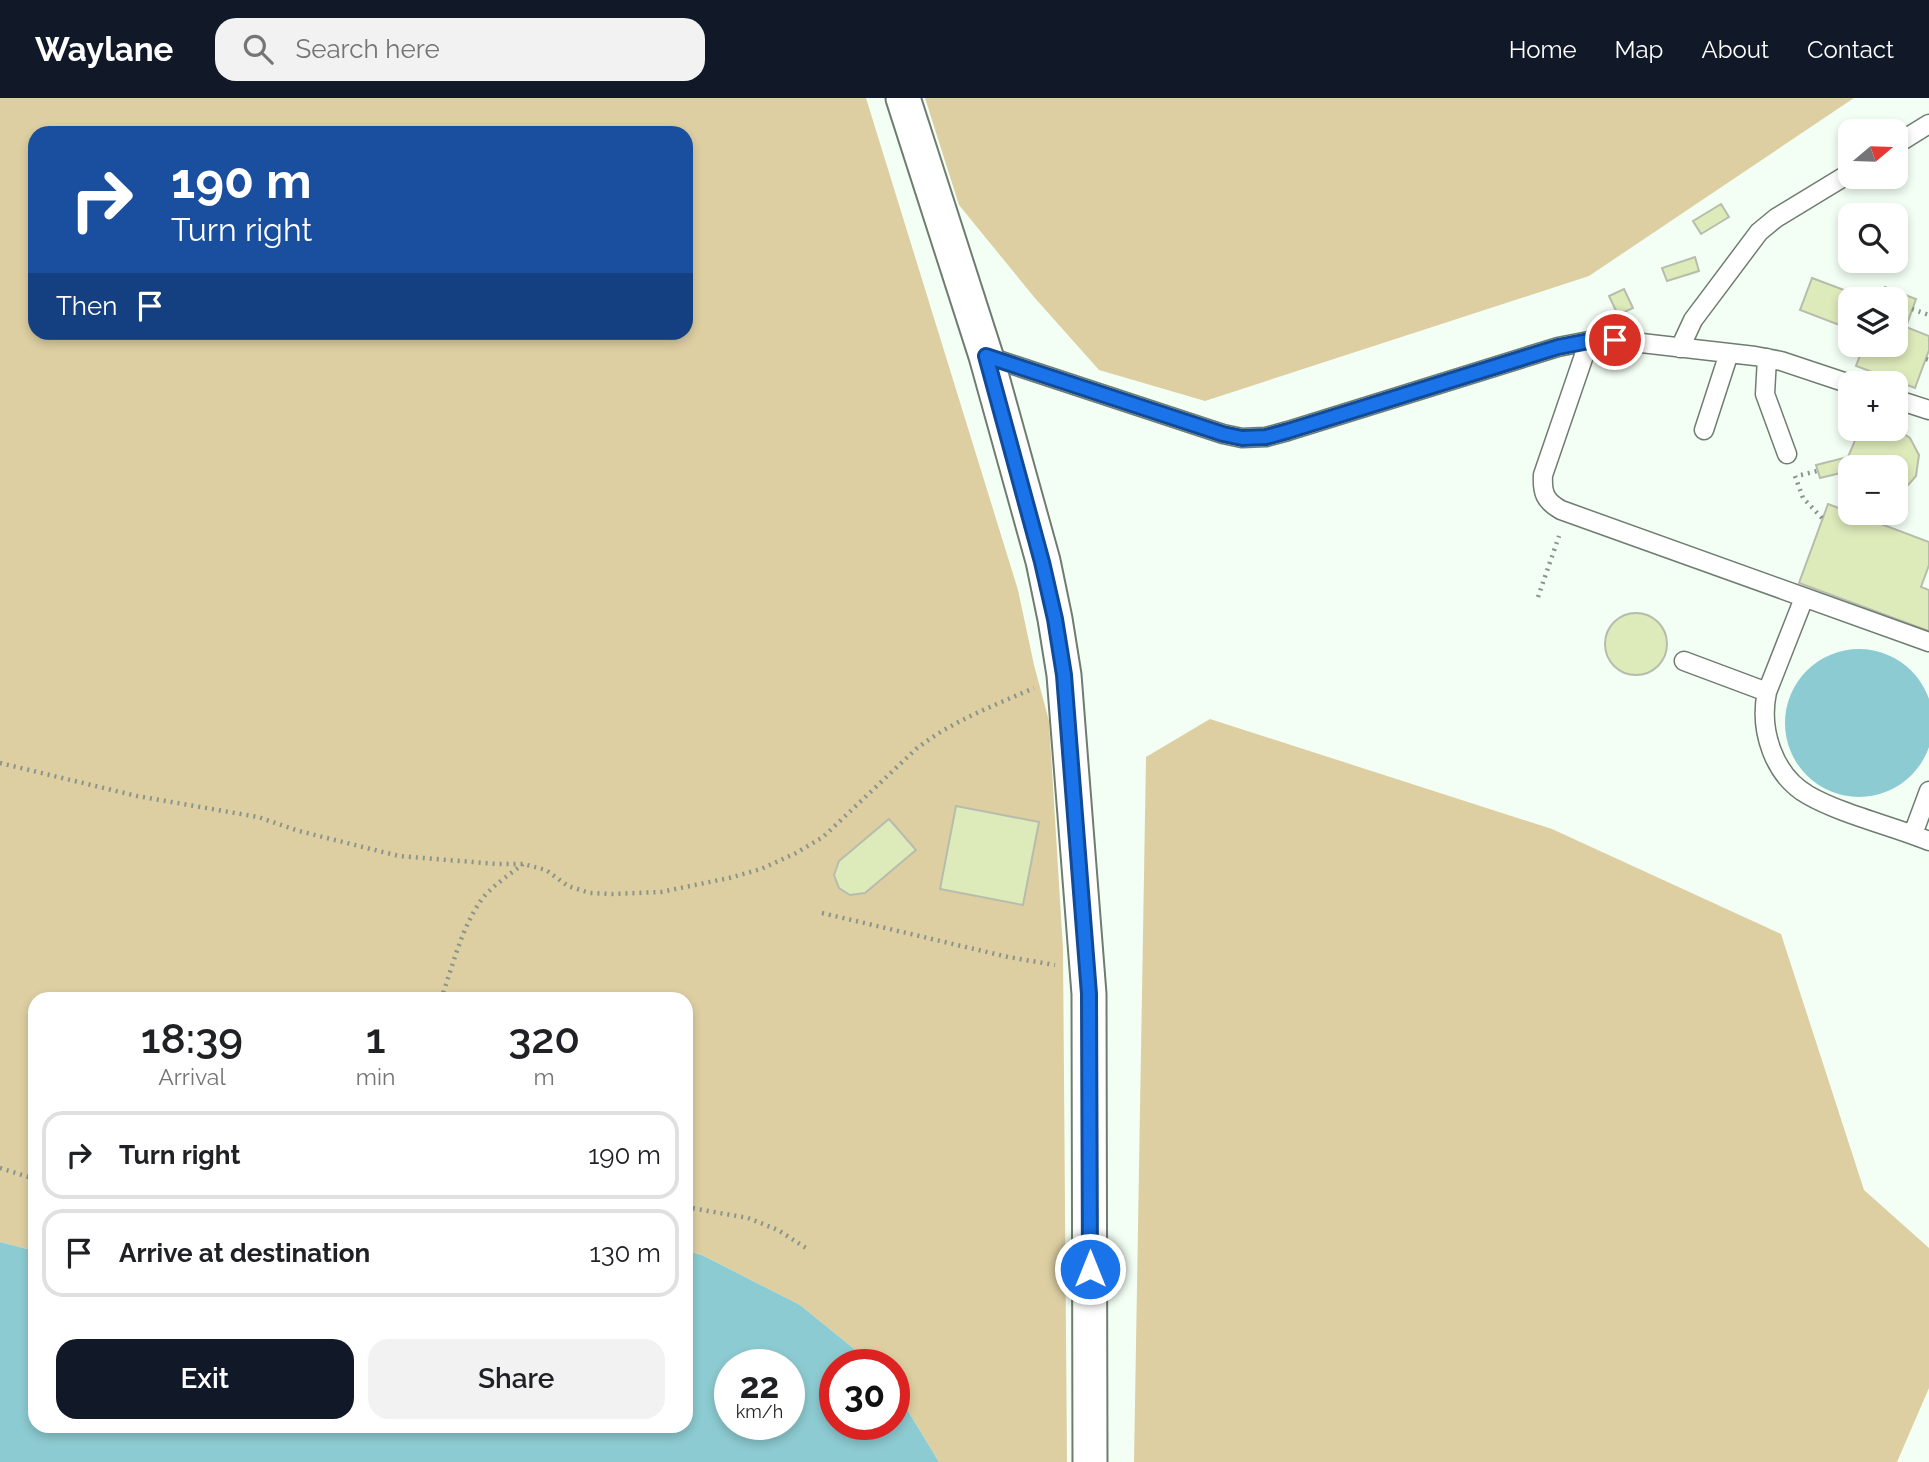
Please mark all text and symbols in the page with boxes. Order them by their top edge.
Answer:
search box [215,18,705,81]
text: Waylane [35,30,173,69]
icon: search [239,30,277,68]
text: Search here [295,34,440,64]
text: Home [1509,35,1577,64]
text: Map [1615,35,1663,64]
text: About [1701,35,1769,64]
text: Contact [1807,35,1894,64]
north arrow [1838,119,1908,189]
map controls [1838,119,1908,525]
text: 190 m [171,152,312,209]
icon: right [56,154,147,245]
button: search [1838,203,1908,273]
text: Turn right [171,211,312,248]
icon: arrive [131,287,169,325]
button: layers [1838,287,1908,357]
text: Then [56,291,117,321]
pin [1585,310,1645,370]
icon: arrive [1596,321,1634,359]
button: + [1838,371,1908,441]
button: − [1838,455,1908,525]
text: 18:39 [141,1014,243,1063]
text: 1 [366,1014,386,1063]
text: 320 [508,1014,580,1063]
text: Arrival [158,1063,226,1090]
text: min [356,1063,395,1090]
text: m [534,1063,555,1090]
icon: right [60,1136,98,1174]
text: Turn right [119,1140,240,1170]
text: 190 m [588,1140,661,1170]
position arrow [1053,1232,1127,1306]
icon: arrive [60,1234,98,1272]
text: Arrive at destination [119,1238,370,1268]
text: 130 m [590,1238,661,1268]
button: Exit [56,1339,354,1419]
button: Share [368,1339,665,1419]
speed limit sign: 30 [819,1349,910,1440]
text: 22 [740,1365,779,1406]
text: km/h [736,1401,783,1422]

